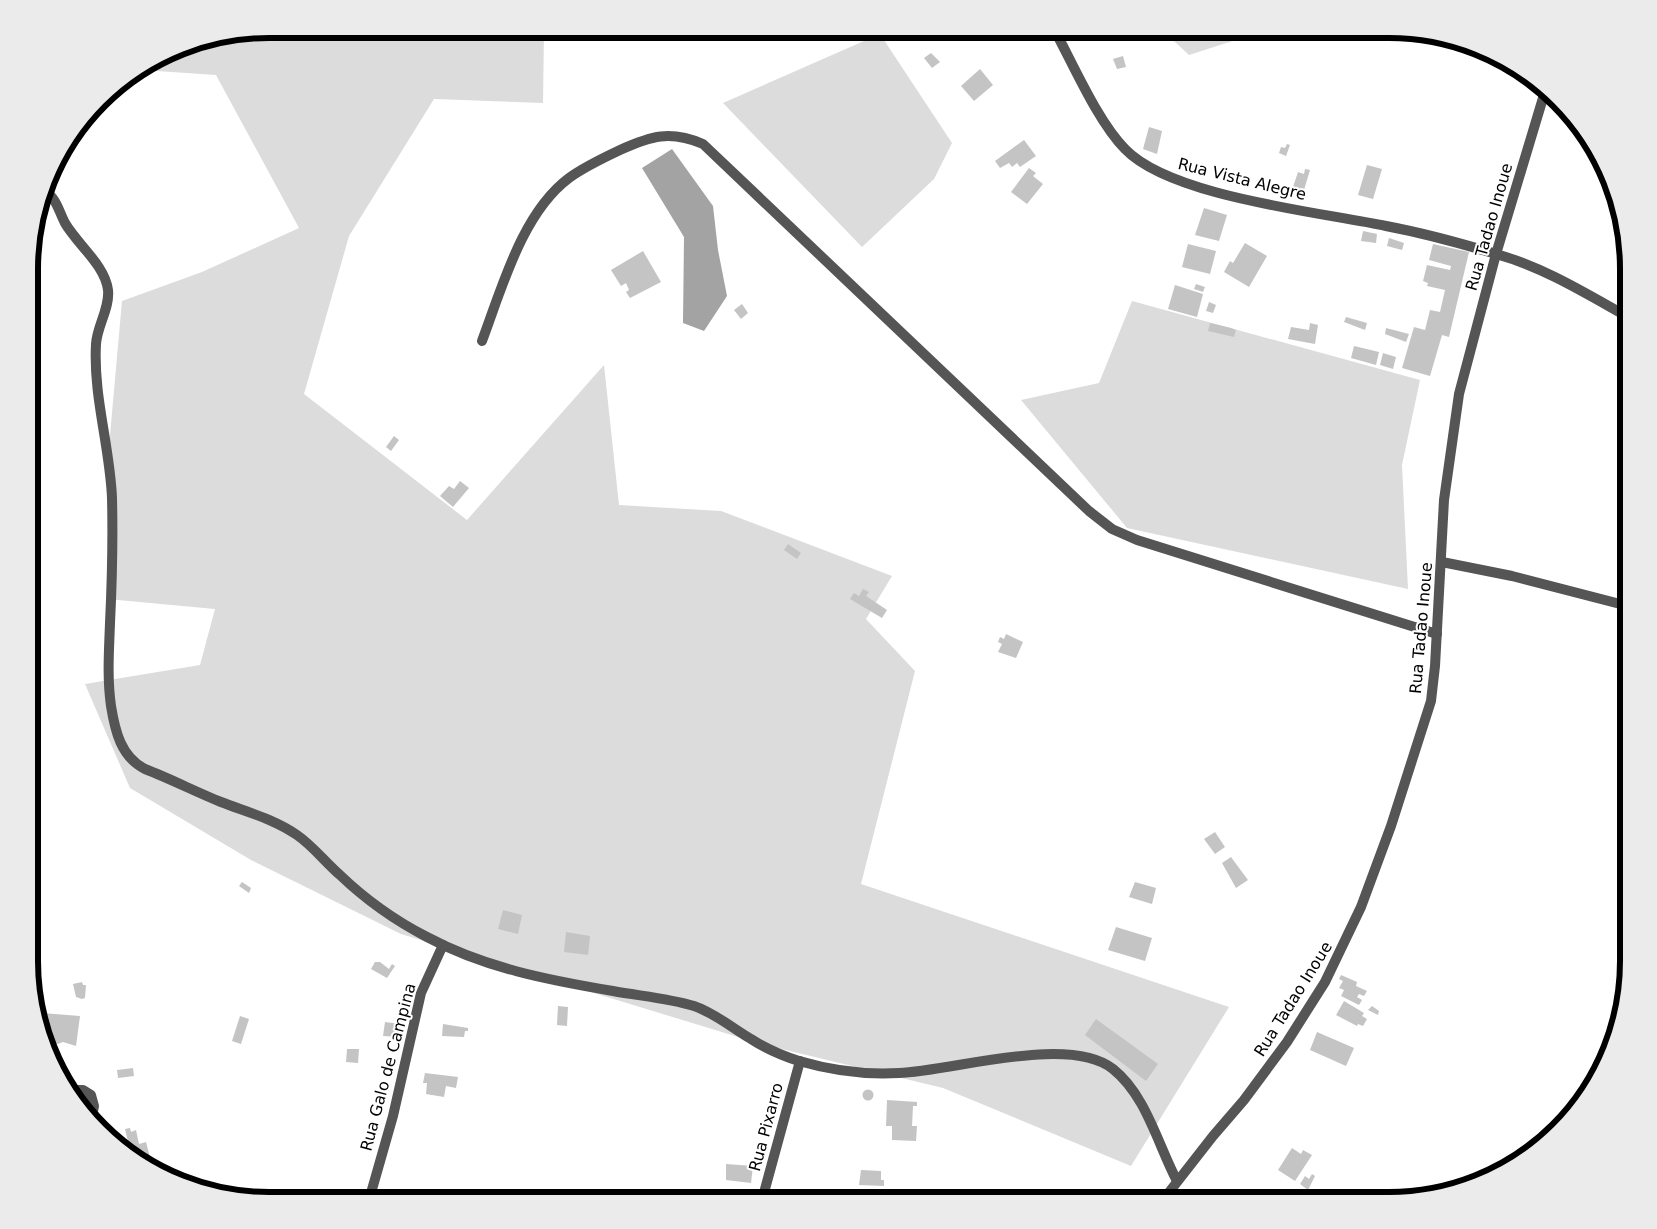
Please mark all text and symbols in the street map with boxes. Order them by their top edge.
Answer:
street label: Rua Vista Alegre [1176,154,1308,204]
street label: Rua Tadao Inoue [1462,161,1516,293]
street label: Rua Tadao Inoue [1406,562,1436,694]
street label: Rua Tadao Inoue [1250,938,1336,1060]
street label: Rua Galo de Campina [356,981,420,1153]
street label: Rua Pixarro [745,1081,787,1173]

